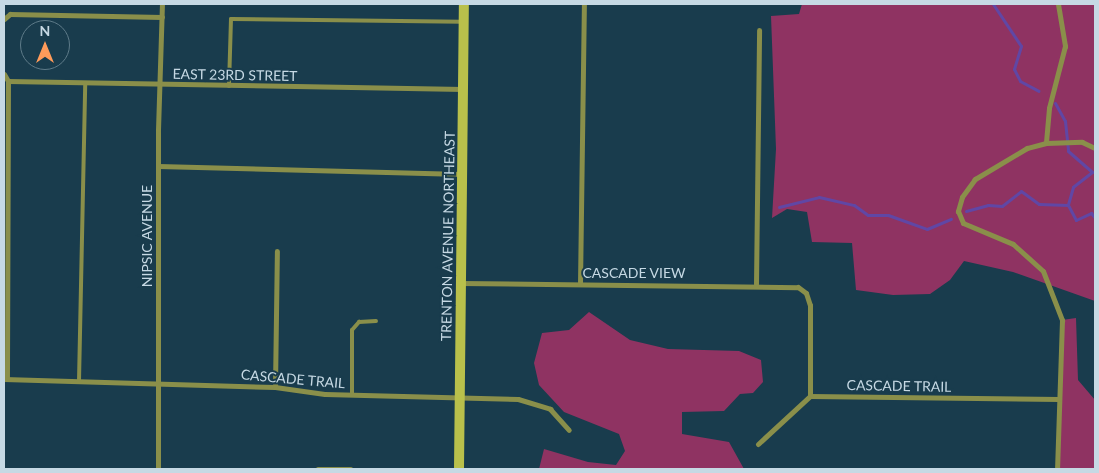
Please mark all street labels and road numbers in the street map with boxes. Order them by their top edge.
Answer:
street label: EAST 23RD STREET [172,66,298,84]
street label: TRENTON AVENUE NORTHEAST [438,130,458,342]
street label: NIPSIC AVENUE [139,185,155,287]
street label: CASCADE VIEW [582,265,686,281]
street label: CASCADE TRAIL [240,366,346,392]
street label: CASCADE TRAIL [846,377,952,395]

